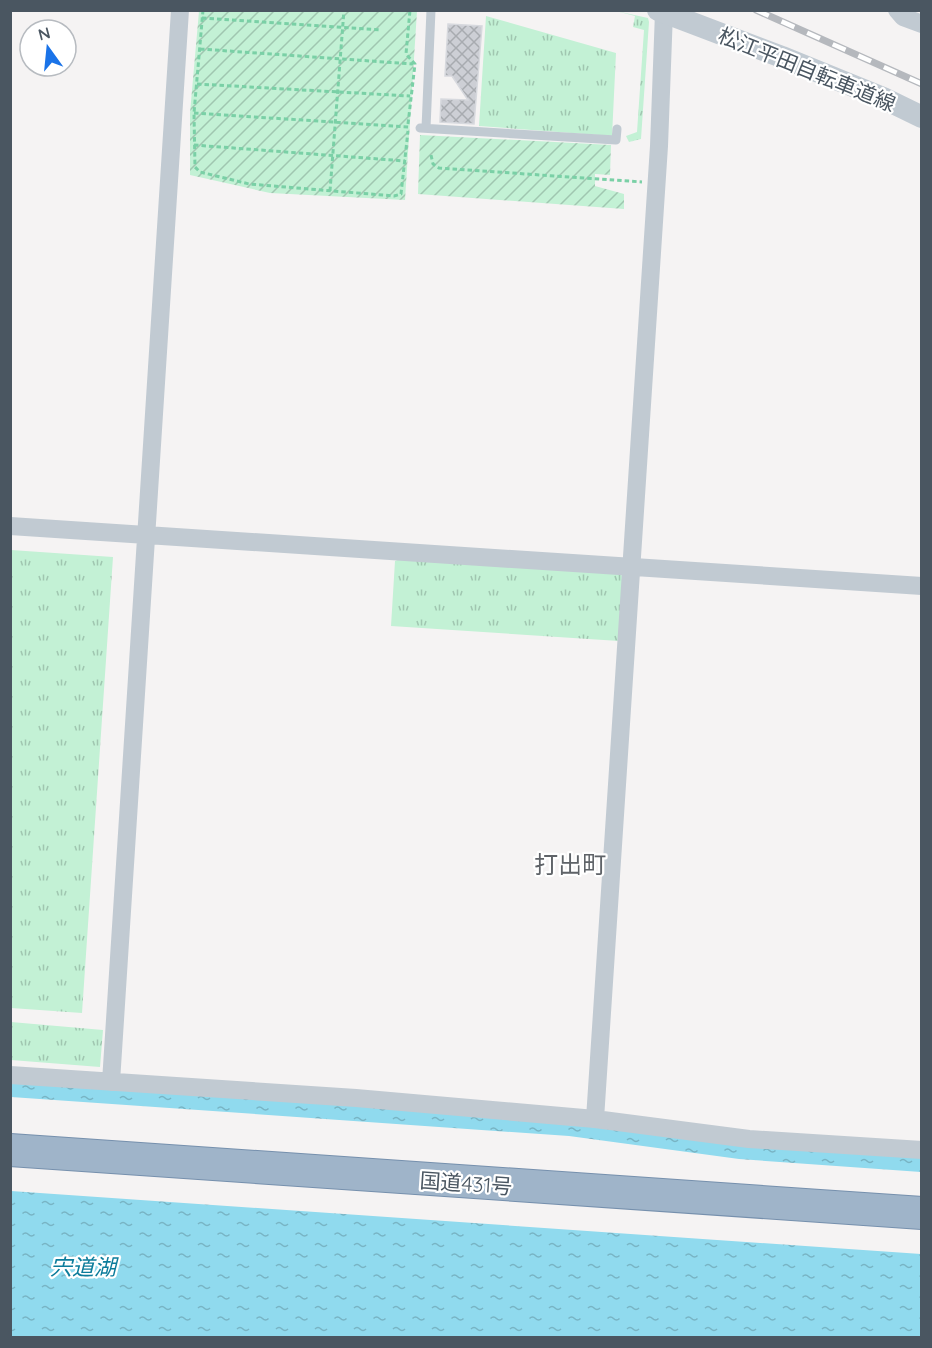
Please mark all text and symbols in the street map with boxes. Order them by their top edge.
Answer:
north arrow [18,18,78,78]
text: N [36,22,52,45]
street label: 松江平田自転車道線 [715,22,899,116]
district label: 打出町 [534,849,606,879]
street label: 国道431号 [419,1167,513,1199]
water label: 宍道湖 [50,1253,119,1281]

